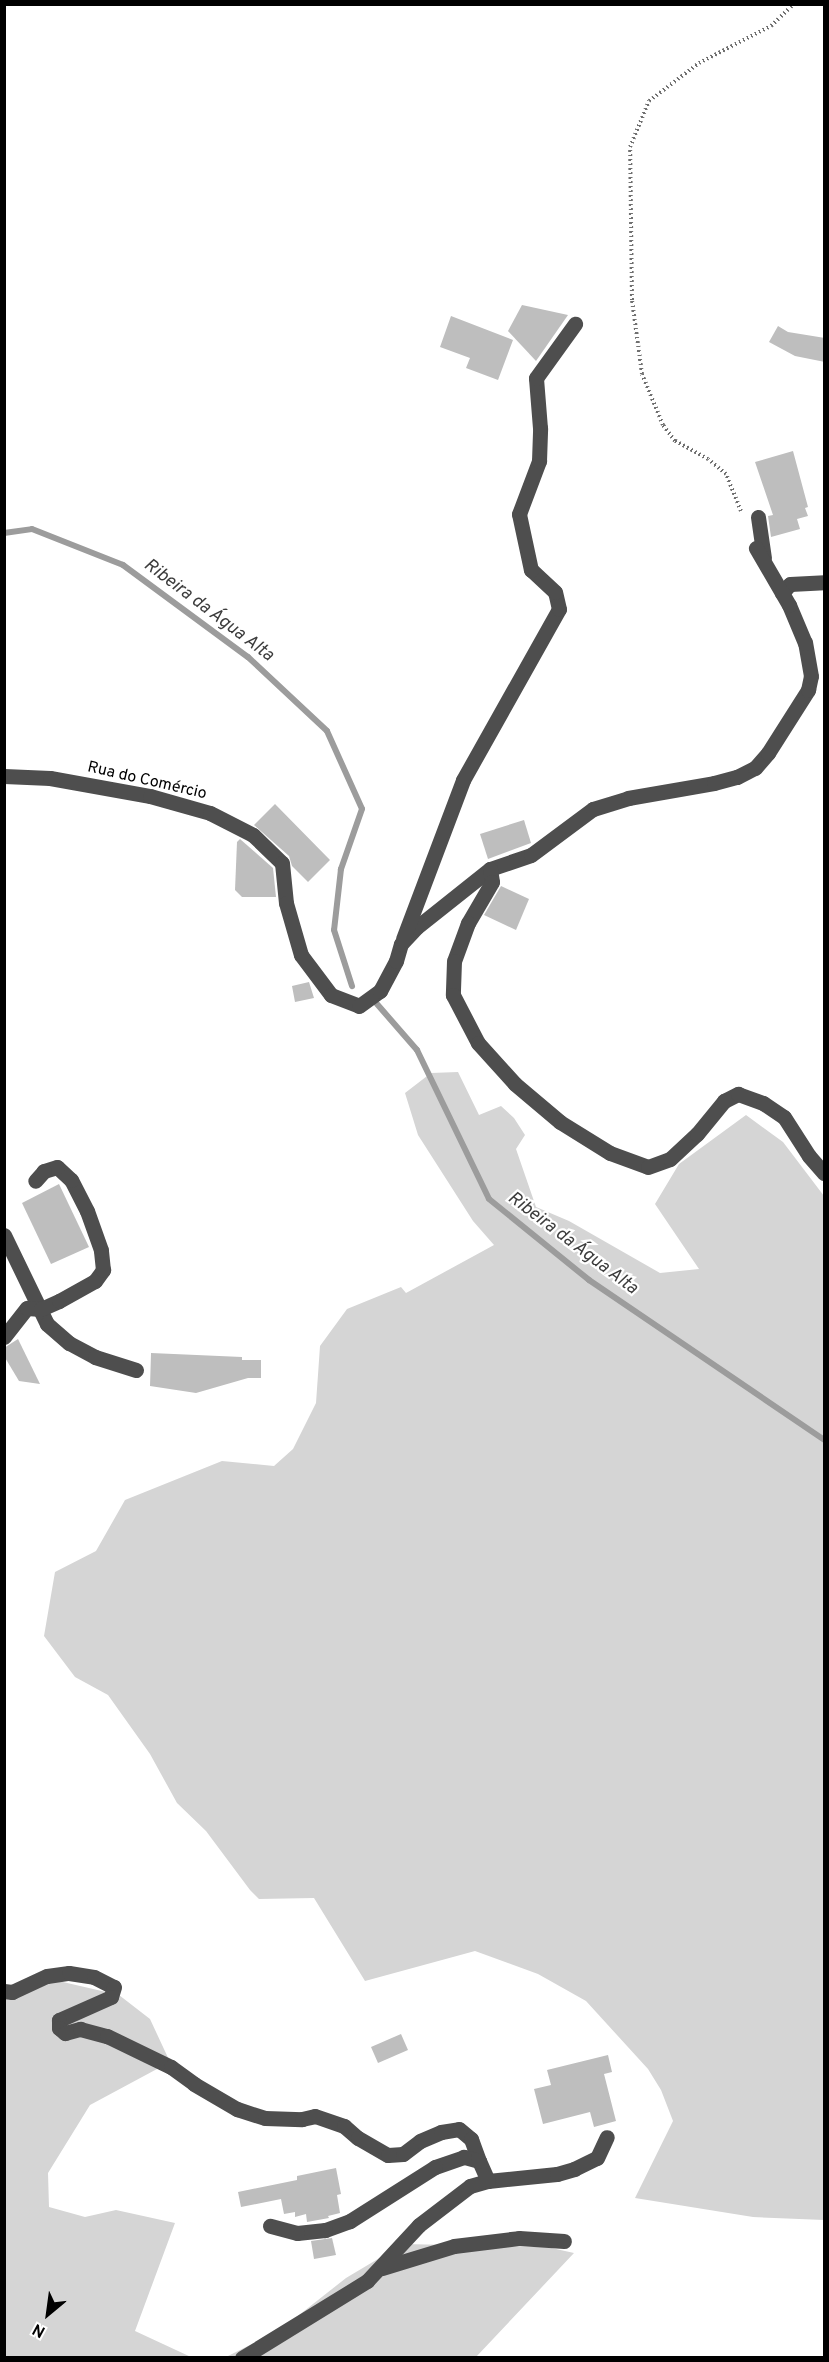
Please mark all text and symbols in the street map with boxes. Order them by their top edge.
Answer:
water label: Ribeira da Água Alta [138,555,278,667]
street label: Rua do Comércio [85,758,209,804]
water label: Ribeira da Água Alta [502,1188,642,1300]
north arrow [18,2284,78,2344]
text: N [29,2318,49,2341]

